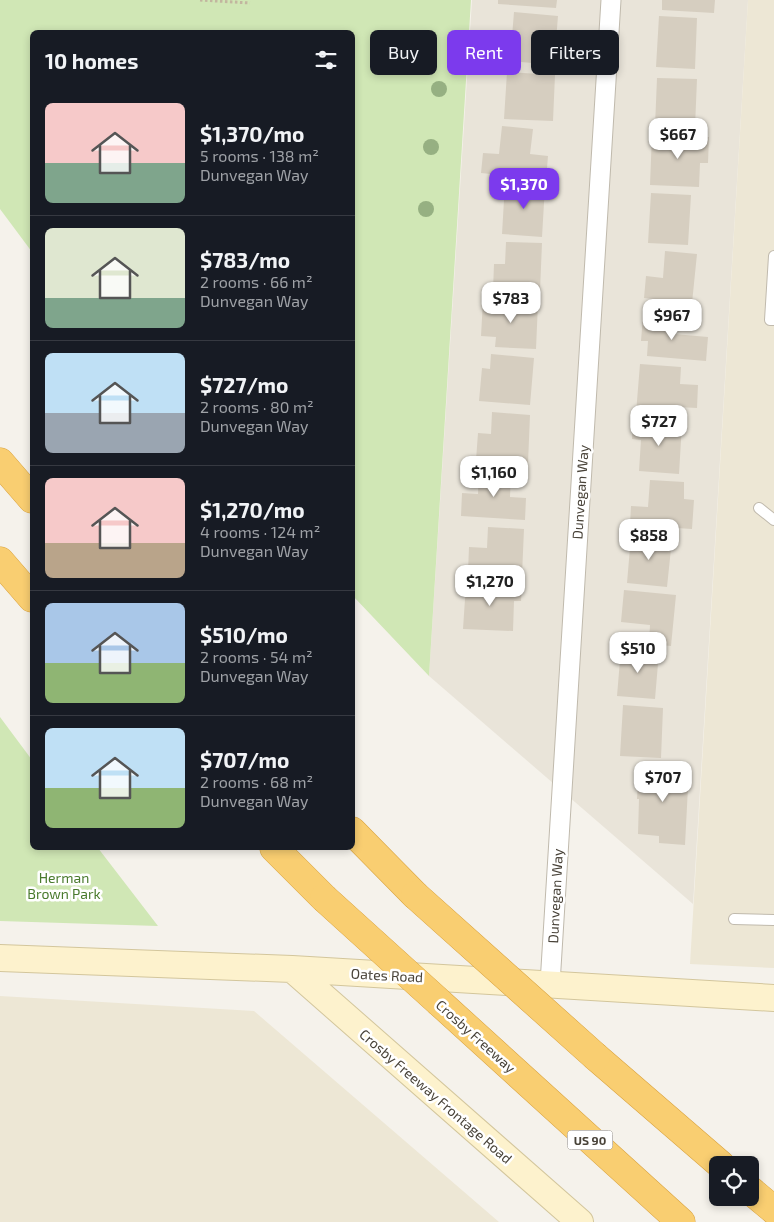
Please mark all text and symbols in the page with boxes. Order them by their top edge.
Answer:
chip: Buy [370,30,437,75]
chip: Rent [447,30,521,75]
chip: Filters [531,30,619,75]
icon: filters [312,46,340,74]
text: 10 homes [45,48,138,73]
pin: $667 [648,118,708,160]
text: $1,370/mo [200,121,304,146]
icon: home [85,123,145,183]
text: $667 [660,124,696,143]
text: 5 rooms · 138 m² [200,146,319,165]
text: Dunvegan Way [200,165,309,184]
pin: $1,370 [483,168,565,210]
text: $1,370 [500,174,548,193]
text: $783/mo [200,247,290,272]
icon: home [85,248,145,308]
text: 2 rooms · 66 m² [200,272,313,291]
pin: $783 [481,282,541,324]
text: $783 [493,288,529,307]
text: Dunvegan Way [200,291,309,310]
pin: $967 [642,298,702,341]
text: $967 [654,305,690,324]
text: $727/mo [200,372,288,397]
icon: home [85,373,145,433]
text: 2 rooms · 80 m² [200,397,314,416]
pin: $727 [629,404,689,447]
text: $727 [641,411,677,430]
text: Dunvegan Way [200,416,309,435]
street label: Dunvegan Way [568,443,592,540]
pin: $1,160 [453,456,535,498]
text: $1,160 [471,462,517,481]
text: $1,270/mo [200,497,305,522]
icon: home [85,498,145,558]
pin: $858 [619,518,679,561]
text: 4 rooms · 124 m² [200,522,320,541]
text: $858 [630,525,668,544]
text: Dunvegan Way [200,541,309,560]
pin: $1,270 [449,564,531,607]
text: $1,270 [466,571,514,590]
text: $510/mo [200,622,288,647]
icon: home [85,623,145,683]
pin: $510 [608,632,668,674]
text: $510 [620,638,656,657]
text: 2 rooms · 54 m² [200,647,313,666]
text: Dunvegan Way [200,666,309,685]
text: $707/mo [200,747,289,772]
icon: home [85,748,145,808]
pin: $707 [633,760,693,803]
text: $707 [645,767,681,786]
text: 2 rooms · 68 m² [200,772,313,791]
text: Dunvegan Way [200,791,309,810]
street label: Dunvegan Way [544,848,566,944]
park label: Herman Brown Park [27,869,101,902]
street label: Oates Road [350,965,424,985]
street label: Crosby Freeway [433,996,520,1076]
street label: Crosby Freeway Frontage Road [356,1025,516,1167]
road number: US 90 [568,1130,612,1150]
map controls [709,1156,759,1206]
button: locate [709,1156,759,1206]

